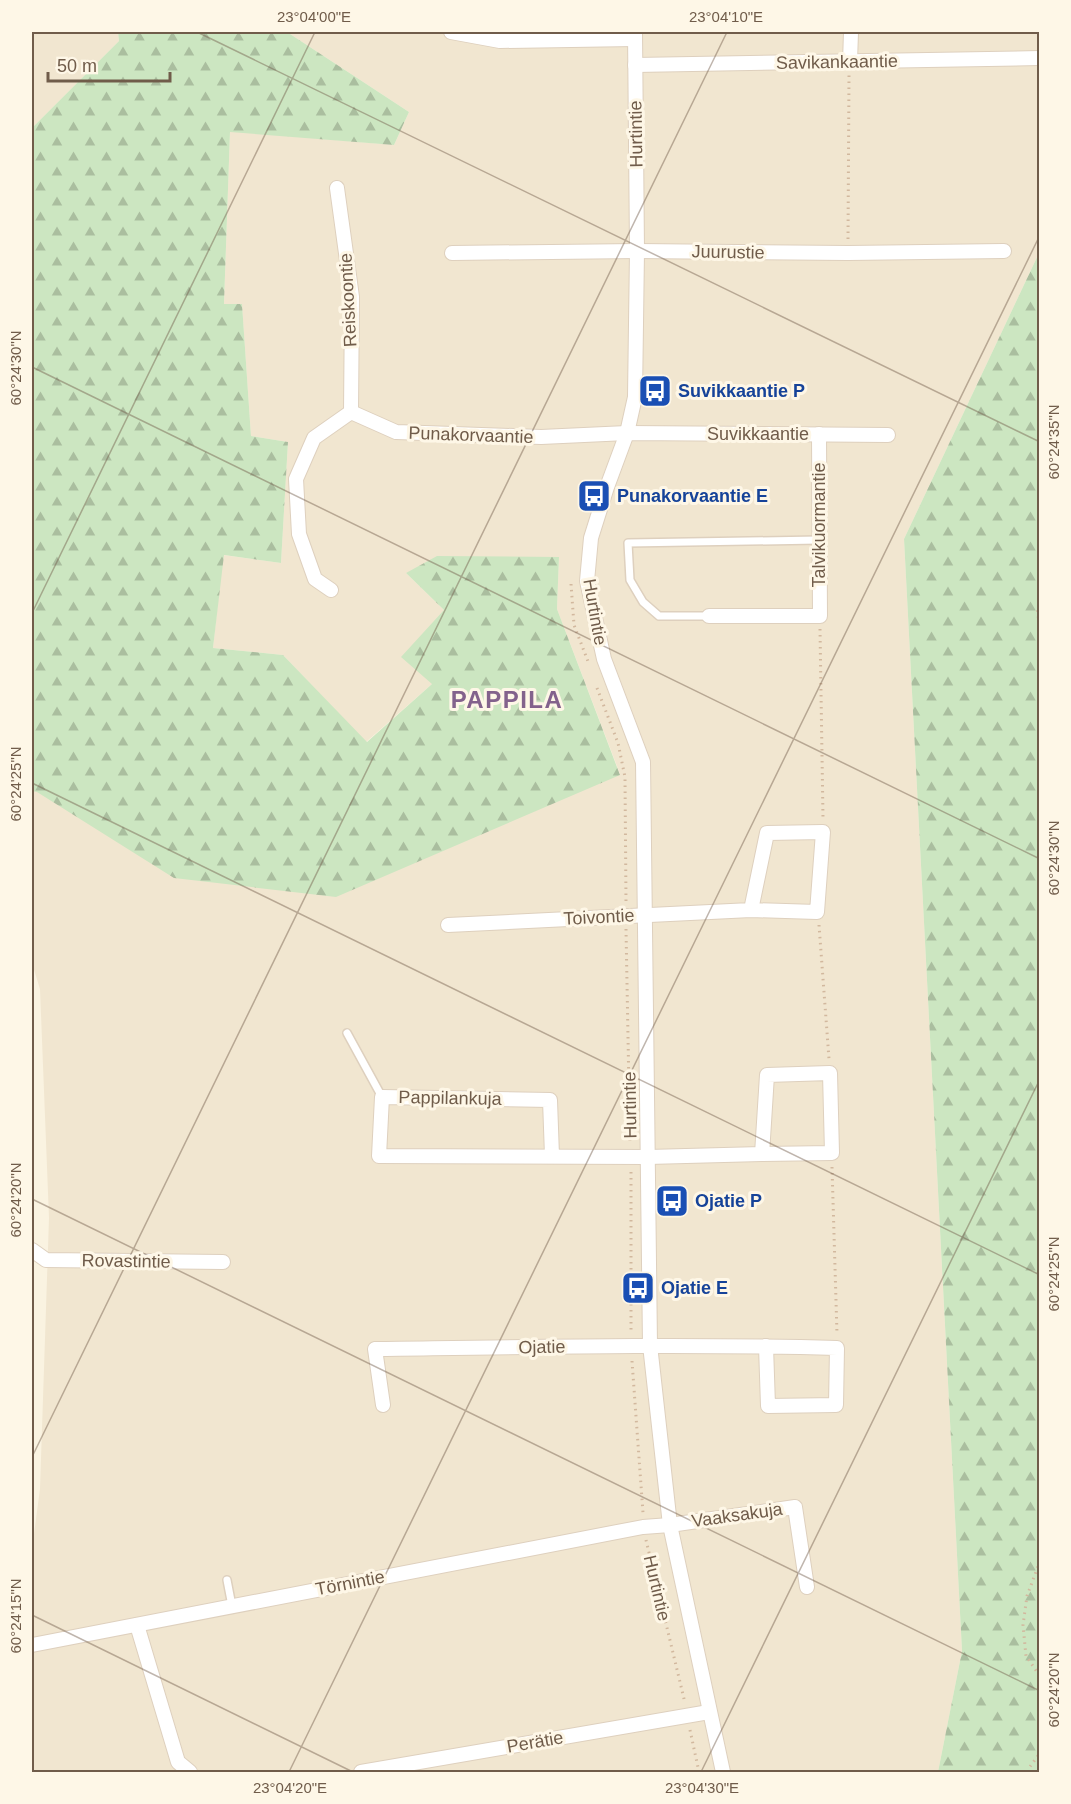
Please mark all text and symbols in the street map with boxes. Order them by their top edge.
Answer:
text: 23°04'00"E [277,8,351,25]
text: 23°04'10"E [689,8,763,25]
scale bar [48,45,170,83]
street label: Savikankaantie [776,51,898,73]
text: 50 m [57,56,97,76]
street label: Hurtintie [625,100,647,168]
street label: Juurustie [691,241,765,263]
street label: Reiskoontie [336,253,360,347]
text: 60°24'30"N [7,330,24,406]
bus stop icon: Suvikkaantie P [637,373,673,409]
place label: Suvikkaantie P [678,381,805,401]
text: 60°24'35"N [1045,404,1062,480]
street label: Punakorvaantie [408,423,534,447]
street label: Suvikkaantie [707,424,809,444]
street label: Talvikuormantie [809,462,829,588]
bus stop icon: Punakorvaantie E [576,478,612,514]
place label: Punakorvaantie E [617,486,768,506]
street label: Hurtintie [579,577,611,647]
district label: PAPPILA [451,686,563,713]
text: 60°24'25"N [7,746,24,822]
text: 60°24'30"N [1045,820,1062,896]
street label: Toivontie [563,905,635,929]
street label: Hurtintie [619,1071,641,1139]
street label: Pappilankuja [398,1087,503,1109]
text: 60°24'20"N [7,1162,24,1238]
bus stop icon: Ojatie P [654,1183,690,1219]
place label: Ojatie P [695,1191,762,1211]
text: 60°24'25"N [1045,1236,1062,1312]
street label: Rovastintie [81,1250,171,1272]
bus stop icon: Ojatie E [620,1270,656,1306]
place label: Ojatie E [661,1278,728,1298]
street label: Ojatie [518,1337,566,1357]
street label: Vaaksakuja [690,1499,785,1531]
street label: Hurtintie [640,1553,674,1623]
street label: Törnintie [314,1567,386,1599]
text: 60°24'15"N [7,1578,24,1654]
text: 60°24'20"N [1045,1652,1062,1728]
street label: Perätie [505,1727,565,1757]
text: 23°04'20"E [253,1779,327,1796]
text: 23°04'30"E [665,1779,739,1796]

